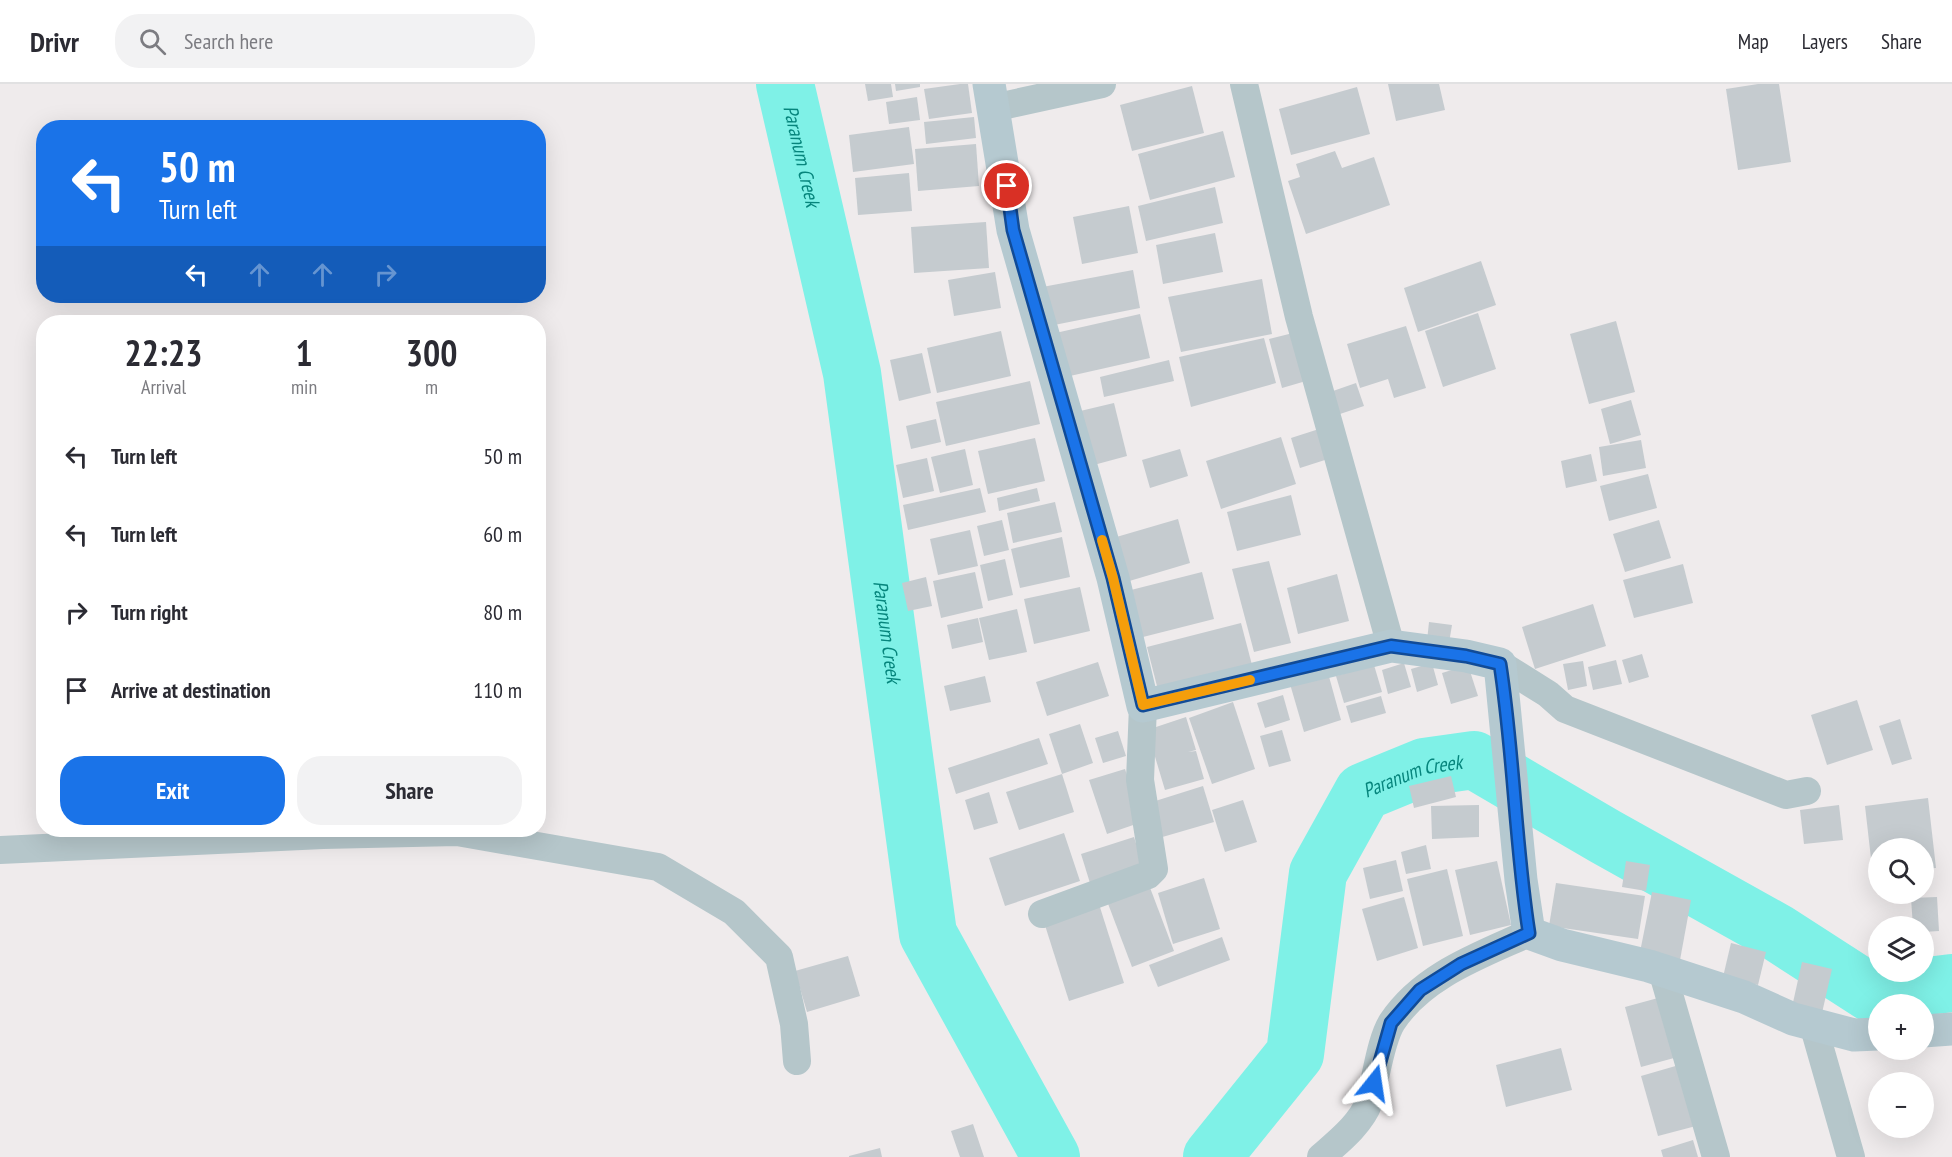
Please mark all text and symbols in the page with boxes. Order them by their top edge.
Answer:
search box [115,14,535,68]
text: Drivr [30,23,79,60]
icon: search [136,25,169,58]
text: Search here [184,27,273,55]
text: Map [1738,28,1769,55]
text: Layers [1802,28,1848,55]
text: Share [1881,28,1922,55]
water label: Paranum Creek [777,103,827,211]
text: 50 m [159,139,236,194]
icon: left [60,144,138,222]
pin [981,160,1032,211]
icon: arrive [990,169,1023,202]
text: Turn left [159,192,237,226]
icon: left [180,258,213,291]
icon: ahead [243,258,276,291]
icon: ahead [306,258,339,291]
icon: right [369,258,402,291]
text: 22:23 [125,329,202,376]
text: 1 [295,329,313,376]
text: 300 [406,329,457,376]
text: Arrival [141,374,186,400]
text: min [291,374,317,400]
text: m [425,374,438,400]
icon: left [60,440,93,473]
text: Turn left [111,442,177,470]
text: 50 m [483,442,522,470]
icon: left [60,518,93,551]
text: Turn left [111,520,177,548]
text: 60 m [483,520,522,548]
water label: Paranum Creek [867,579,907,687]
icon: right [60,596,93,629]
text: Turn right [111,598,188,626]
text: 80 m [483,598,522,626]
icon: arrive [60,674,93,707]
text: Arrive at destination [111,676,271,704]
text: 110 m [473,676,522,704]
water label: Paranum Creek [1359,749,1466,804]
button: Exit [60,756,285,825]
button: Share [297,756,522,825]
map controls [1868,838,1934,1138]
button: search [1868,838,1934,904]
button: layers [1868,916,1934,982]
button: + [1868,994,1934,1060]
position arrow [1342,1051,1406,1115]
button: − [1868,1072,1934,1138]

